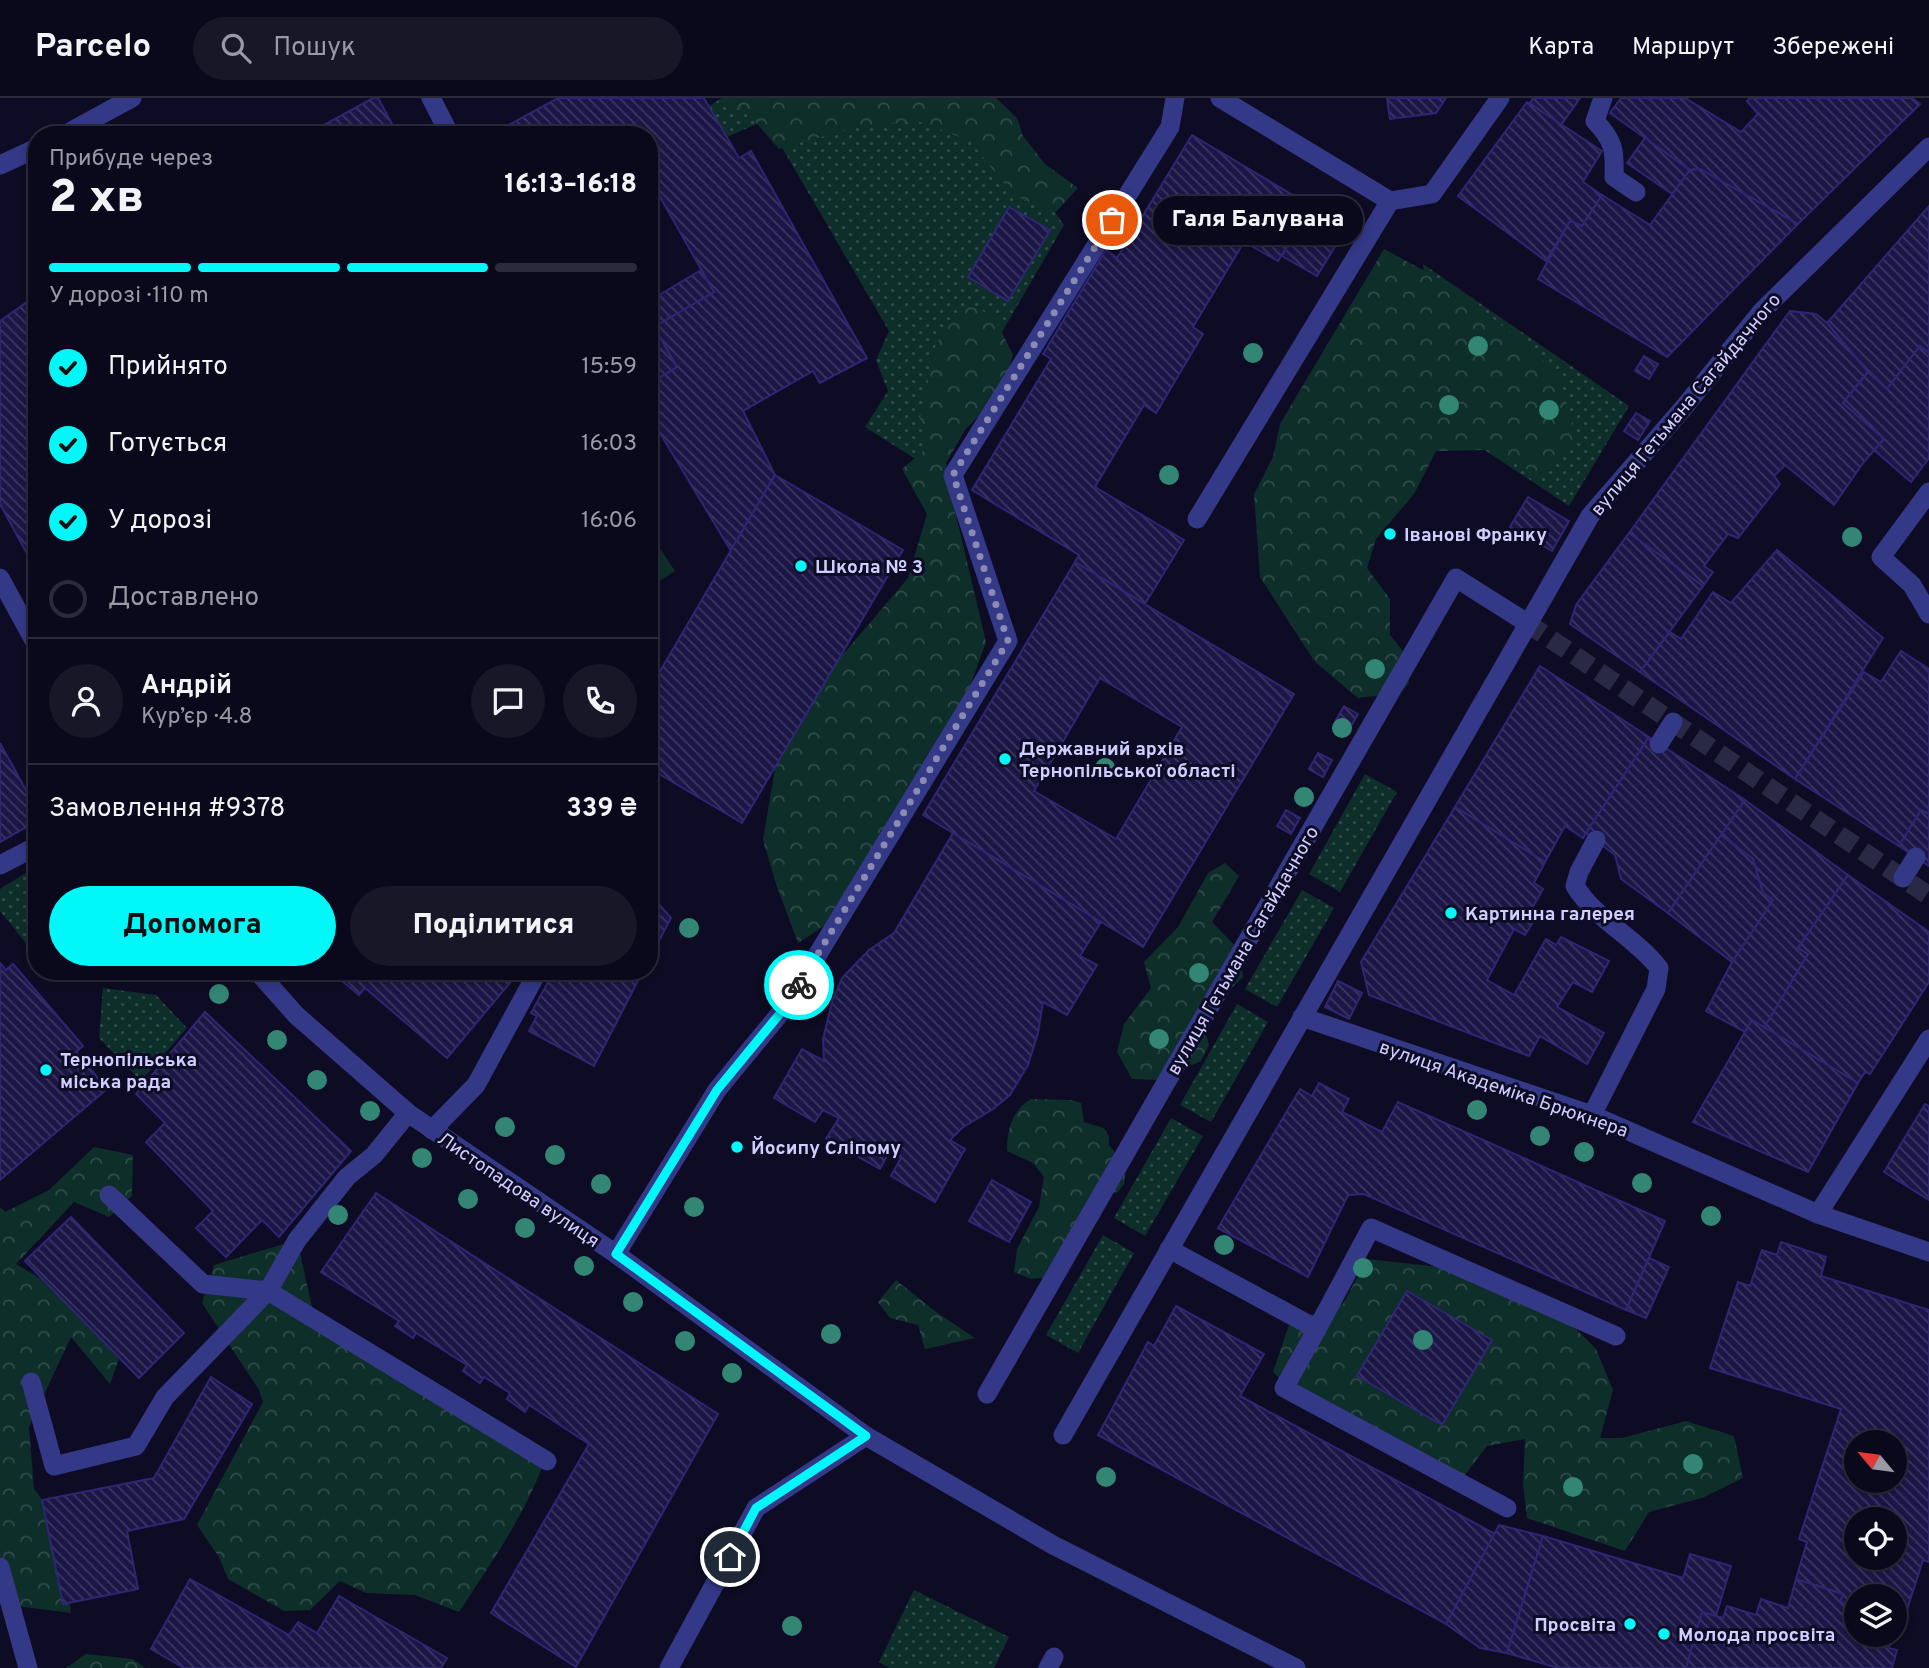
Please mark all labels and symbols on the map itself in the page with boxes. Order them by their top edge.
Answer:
pin [1082,190,1142,250]
callout: Галя Балувана [1154,195,1364,244]
street label: вулиця Гетьмана Сагайдачного [1586,289,1787,522]
place label: Іванові Франку [1404,524,1547,548]
marker: Іванові Франку [1382,526,1398,542]
place label: Школа № 3 [815,556,923,580]
marker: Школа № 3 [793,558,809,574]
place label: Державний архів Тернопільської області [1019,738,1236,784]
marker: Державний архів Тернопільської області [997,751,1013,767]
street label: вулиця Гетьмана Сагайдачного [1162,822,1325,1080]
place label: Картинна галерея [1465,903,1635,927]
marker: Картинна галерея [1443,905,1459,921]
courier [764,950,834,1020]
street label: вулиця Академіка Брюкнера [1376,1036,1631,1144]
place label: Тернопільська міська рада [60,1049,197,1095]
marker: Тернопільська міська рада [38,1062,54,1078]
street label: Листопадова вулиця [432,1127,604,1254]
place label: Йосипу Сліпому [751,1136,901,1161]
marker: Йосипу Сліпому [729,1139,745,1155]
north arrow [1844,1430,1908,1493]
pin [700,1527,760,1587]
place label: Просвіта [1534,1614,1616,1638]
marker: Просвіта [1622,1616,1638,1632]
place label: Молода просвіта [1678,1624,1835,1648]
marker: Молода просвіта [1656,1626,1672,1642]

